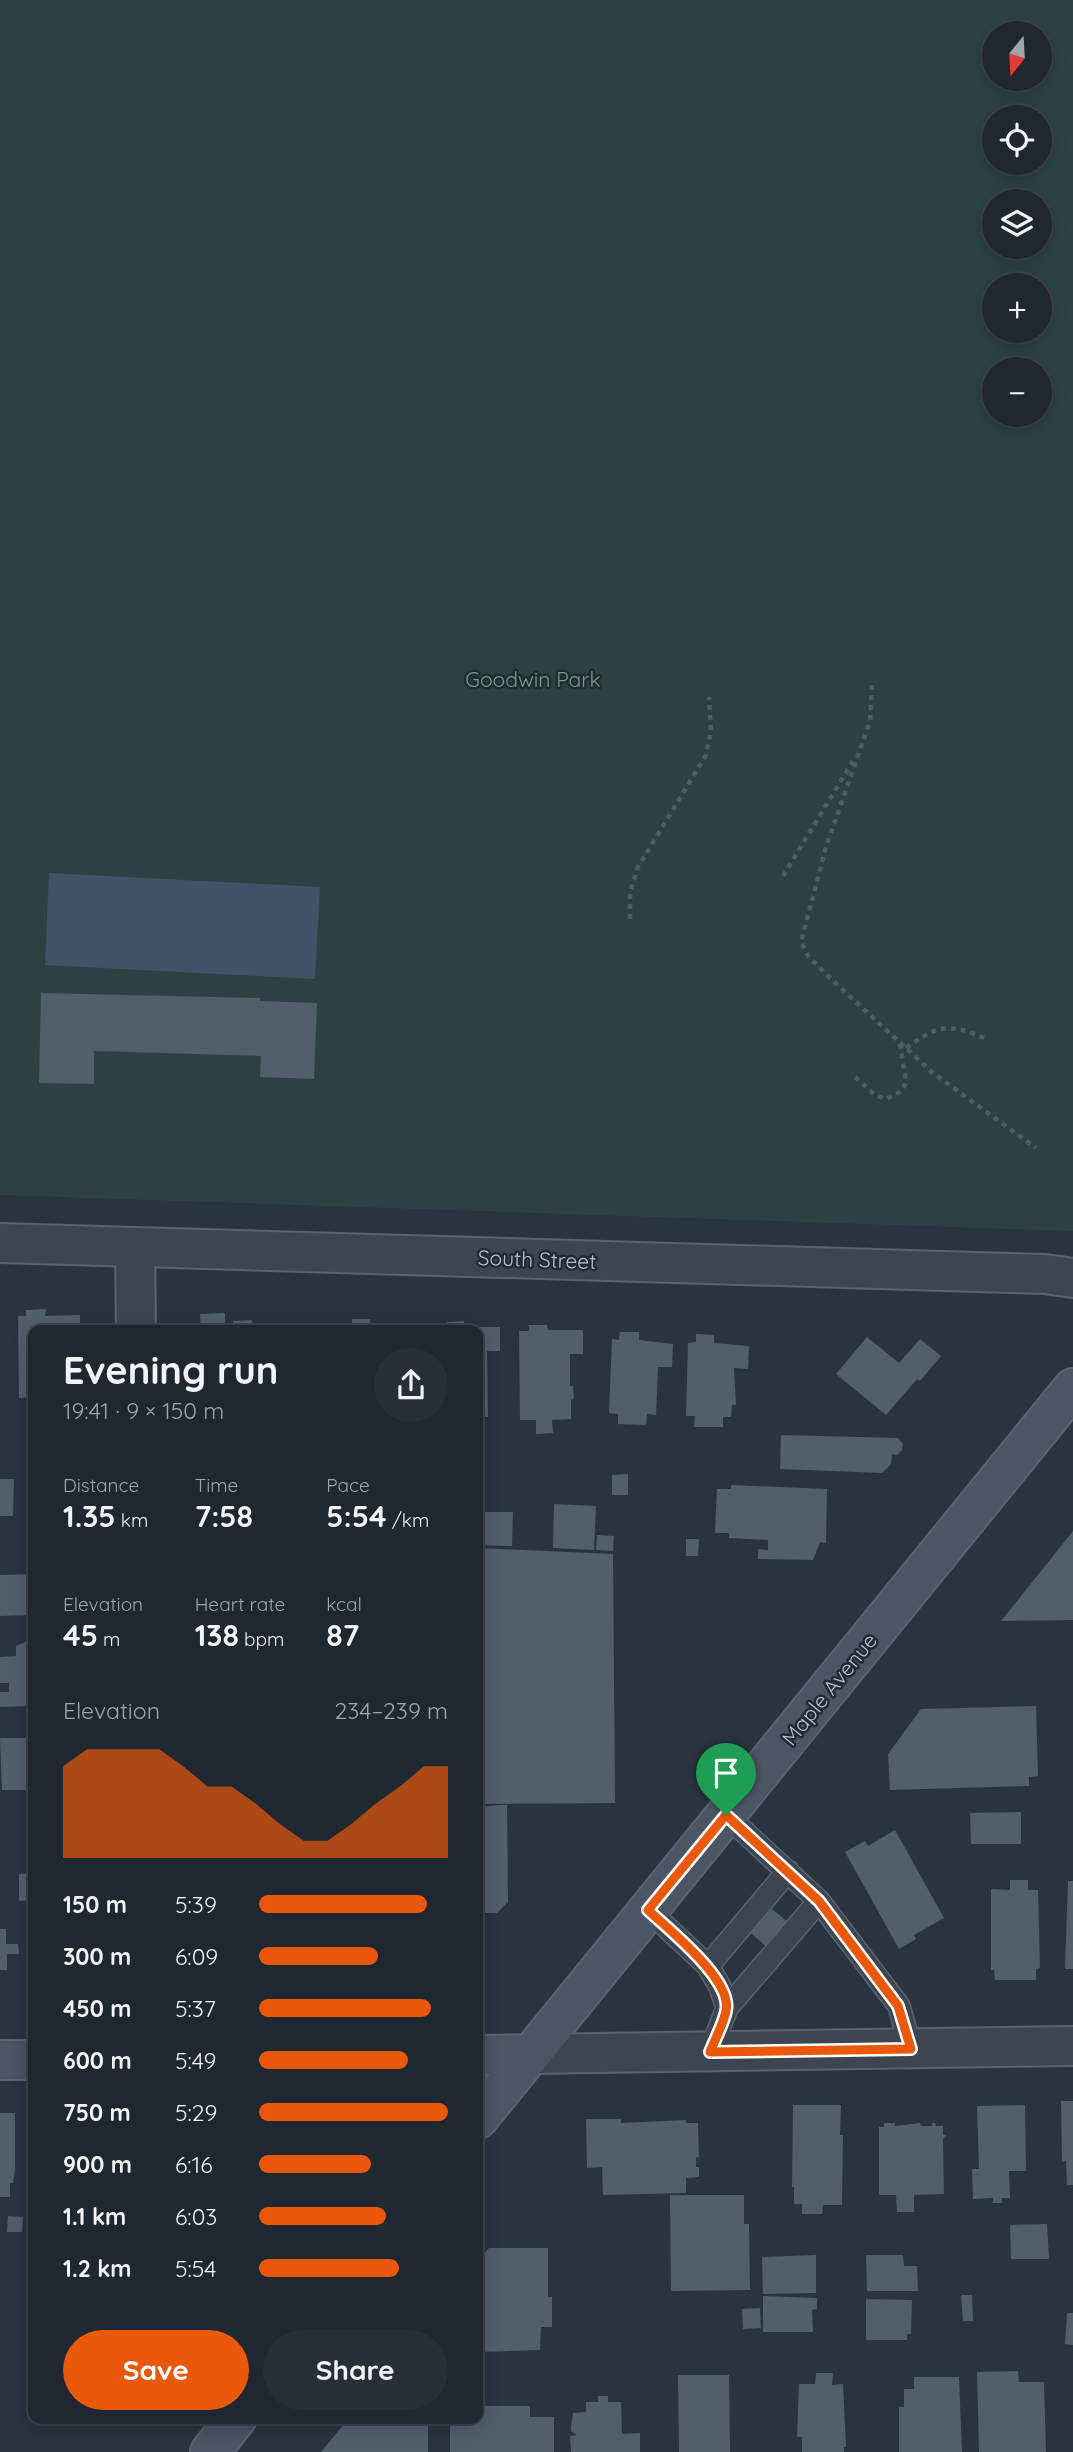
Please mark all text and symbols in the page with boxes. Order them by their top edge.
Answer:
north arrow [982,21,1052,91]
map controls [982,21,1052,427]
button: locate [982,105,1052,175]
button: layers [982,189,1052,259]
button: + [982,273,1052,343]
button: − [982,357,1052,427]
park label: Goodwin Park [465,666,601,692]
street label: South Street [477,1244,597,1274]
text: Evening run [63,1346,278,1394]
button: share [374,1348,448,1422]
text: 19:41 · 9 × 150 m [63,1396,224,1425]
text: Distance [63,1473,139,1497]
text: Time [195,1473,238,1497]
text: Pace [326,1473,370,1497]
text: 1.35 [63,1497,116,1535]
text: 7:58 [195,1497,253,1535]
text: 5:54 [326,1497,387,1535]
text: km [116,1508,148,1532]
text: /km [387,1508,429,1532]
text: Elevation [63,1592,143,1616]
text: Heart rate [195,1592,285,1616]
text: kcal [326,1592,362,1616]
text: 45 [63,1616,98,1654]
text: 138 [195,1616,239,1654]
text: 87 [326,1616,359,1654]
text: m [98,1627,120,1651]
text: bpm [239,1627,284,1651]
street label: Maple Avenue [776,1628,882,1750]
text: Elevation [63,1696,160,1725]
text: 234–239 m [334,1696,448,1725]
pin [696,1743,756,1815]
icon: arrive [707,1754,745,1792]
text: 150 m [63,1890,127,1919]
text: 5:39 [175,1890,217,1919]
text: 300 m [63,1942,131,1971]
text: 6:09 [175,1942,218,1971]
text: 450 m [63,1994,132,2023]
text: 5:37 [175,1994,216,2023]
text: 600 m [63,2046,132,2075]
text: 5:49 [175,2046,216,2075]
text: 750 m [63,2098,131,2127]
text: 5:29 [175,2098,217,2127]
text: 900 m [63,2150,132,2179]
text: 6:16 [175,2150,213,2179]
text: 1.1 km [63,2202,126,2231]
text: 6:03 [175,2202,217,2231]
text: 1.2 km [63,2254,132,2283]
text: 5:54 [175,2254,217,2283]
button: Save [63,2330,249,2410]
button: Share [263,2330,448,2410]

